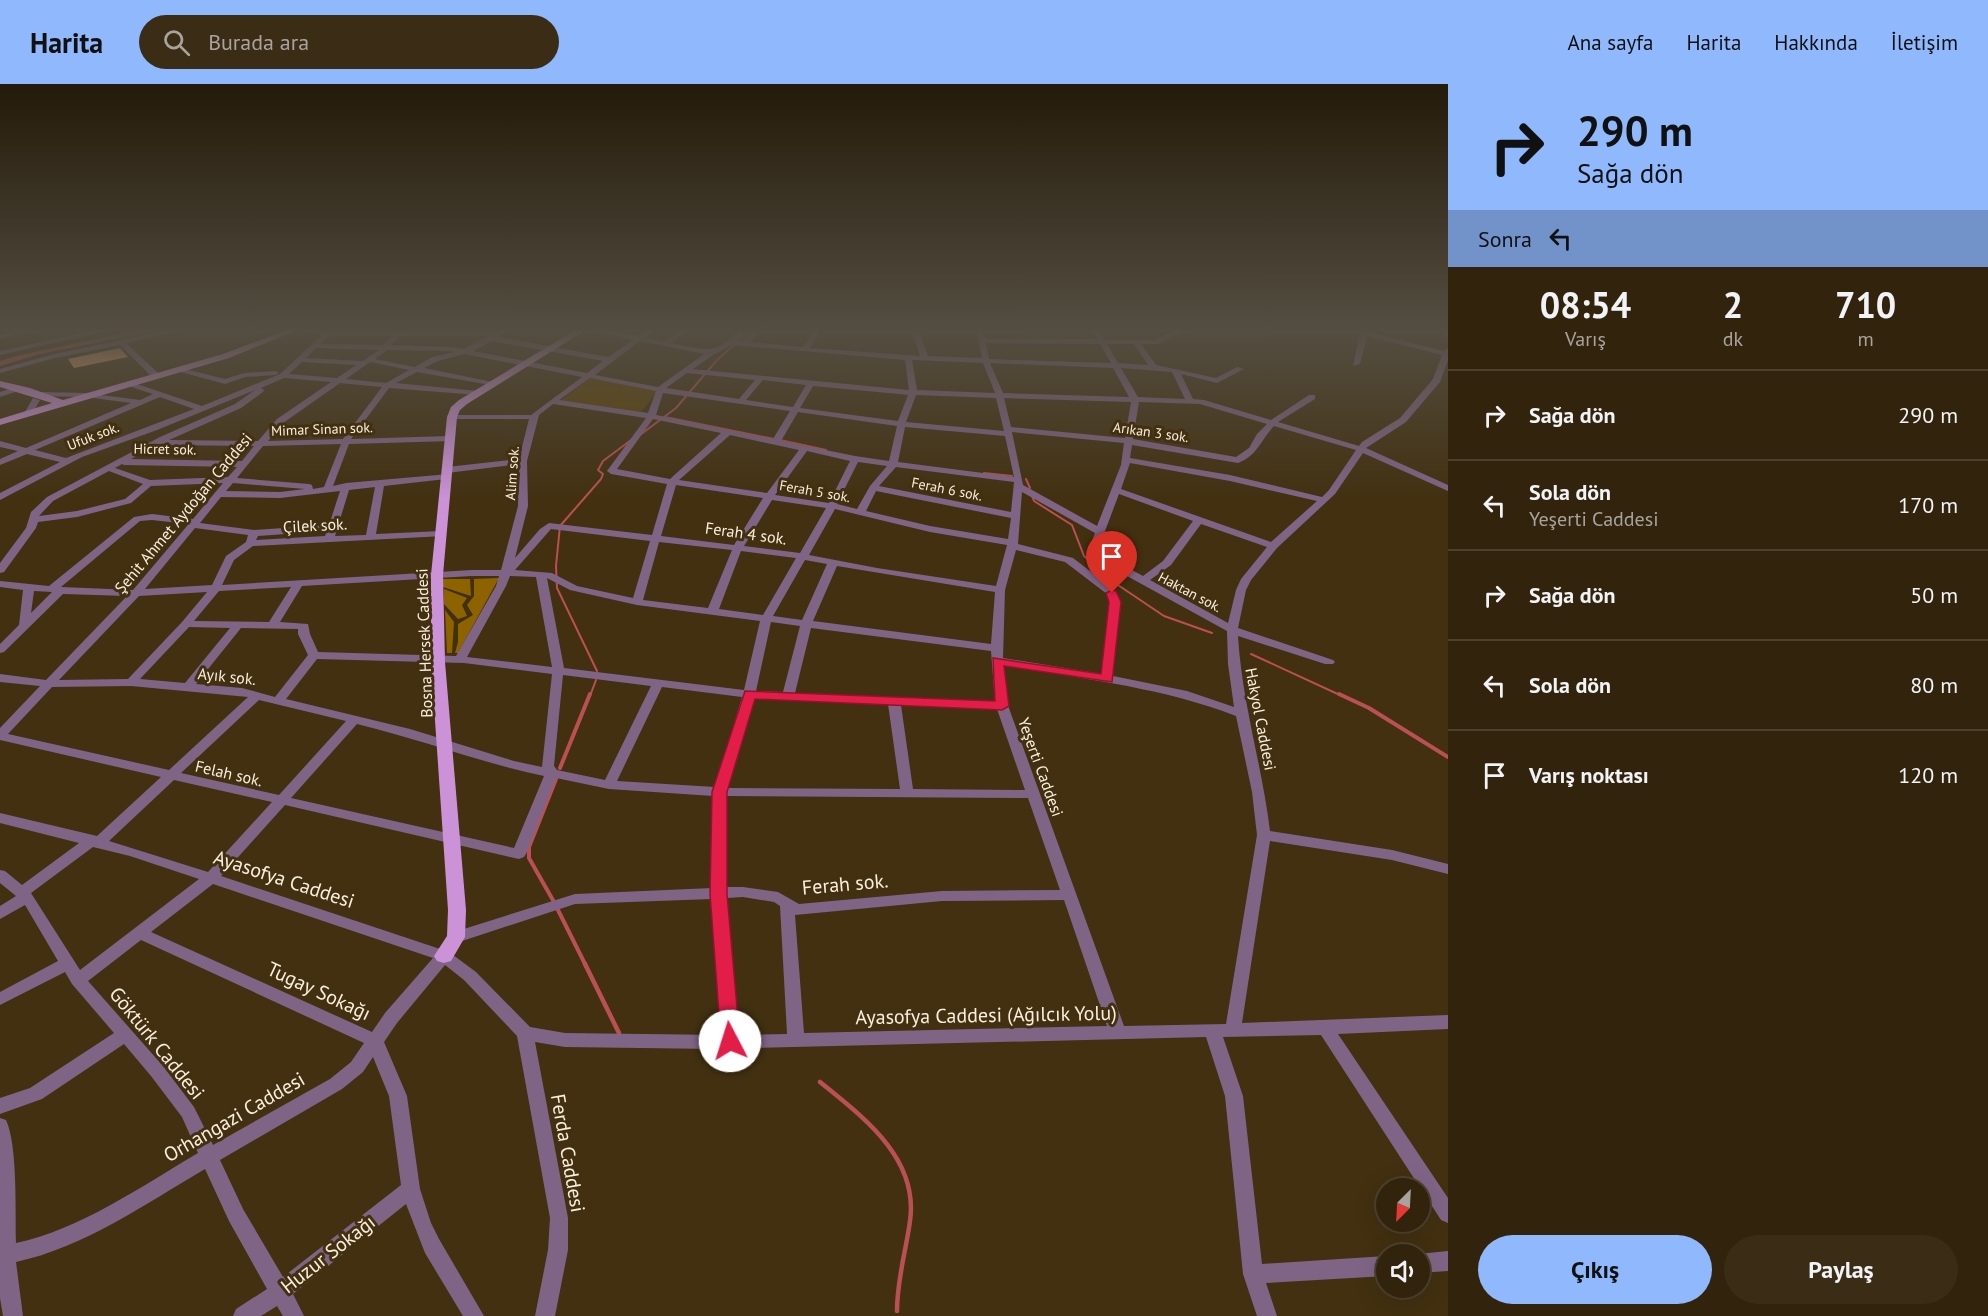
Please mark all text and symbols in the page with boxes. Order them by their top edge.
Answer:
search box [139,15,559,69]
text: Harita [30,24,103,61]
icon: search [160,26,193,59]
text: Burada ara [208,28,309,56]
text: Ana sayfa [1568,29,1653,56]
text: Harita [1686,29,1741,56]
text: Hakkında [1774,29,1858,56]
text: İletişim [1891,29,1958,56]
text: 290 m [1577,103,1693,158]
icon: right [1478,108,1556,186]
text: Sağa dön [1577,156,1684,190]
icon: left [1544,222,1577,255]
text: Sonra [1478,225,1532,253]
text: 08:54 [1540,281,1631,328]
text: 2 [1723,281,1743,328]
text: 710 [1835,281,1896,328]
text: Varış [1565,326,1606,352]
text: dk [1723,326,1743,352]
text: m [1857,326,1874,352]
icon: right [1478,399,1511,432]
text: Sağa dön [1529,401,1616,429]
text: 290 m [1898,401,1958,429]
street label: Ufuk sok. [64,418,122,454]
street label: Mimar Sinan sok. [271,418,373,440]
street label: Arıkan 3 sok. [1112,418,1190,446]
street label: Şehit Ahmet Aydoğan Caddesi [110,429,256,597]
street label: Hicret sok. [133,439,197,459]
street label: Alim sok. [501,445,523,501]
street label: Ferah 6 sok. [910,473,984,505]
street label: Ferah 5 sok. [778,476,852,506]
text: Sola dön [1529,478,1611,506]
icon: left [1478,489,1511,522]
text: 170 m [1898,491,1958,519]
text: Yeşerti Caddesi [1529,506,1659,532]
street label: Çilek sok. [282,513,348,537]
street label: Ferah 4 sok. [704,517,788,549]
pin [1086,531,1137,593]
icon: arrive [1095,540,1128,573]
street label: Bosna Hersek Caddesi [411,568,437,718]
street label: Haktan sok. [1155,568,1225,616]
icon: right [1478,579,1511,612]
text: Sağa dön [1529,581,1616,609]
text: 50 m [1910,581,1958,609]
street label: Ayık sok. [197,663,257,689]
street label: Hakyol Caddesi [1241,666,1281,772]
icon: left [1478,669,1511,702]
text: Sola dön [1529,671,1611,699]
text: 80 m [1910,671,1958,699]
street label: Yeşerti Caddesi [1014,715,1068,819]
street label: Felah sok. [193,756,265,790]
icon: arrive [1478,759,1511,792]
text: Varış noktası [1529,761,1649,789]
text: 120 m [1898,761,1958,789]
street label: Ayasofya Caddesi [210,844,358,914]
street label: Ferah sok. [801,867,889,901]
street label: Tugay Sokağı [263,956,375,1026]
street label: Göktürk Caddesi [104,981,210,1105]
street label: Ayasofya Caddesi (Ağılcık Yolu) [855,1000,1117,1030]
position arrow [698,1009,762,1073]
street label: Orhangazi Caddesi [159,1066,309,1168]
street label: Ferda Caddesi [545,1092,591,1214]
north arrow [1376,1178,1430,1232]
map controls [1376,1178,1430,1298]
street label: Huzur Sokağı [275,1209,381,1299]
button: Çıkış [1478,1235,1712,1304]
button: Paylaş [1724,1235,1958,1304]
button: sound [1376,1244,1430,1298]

